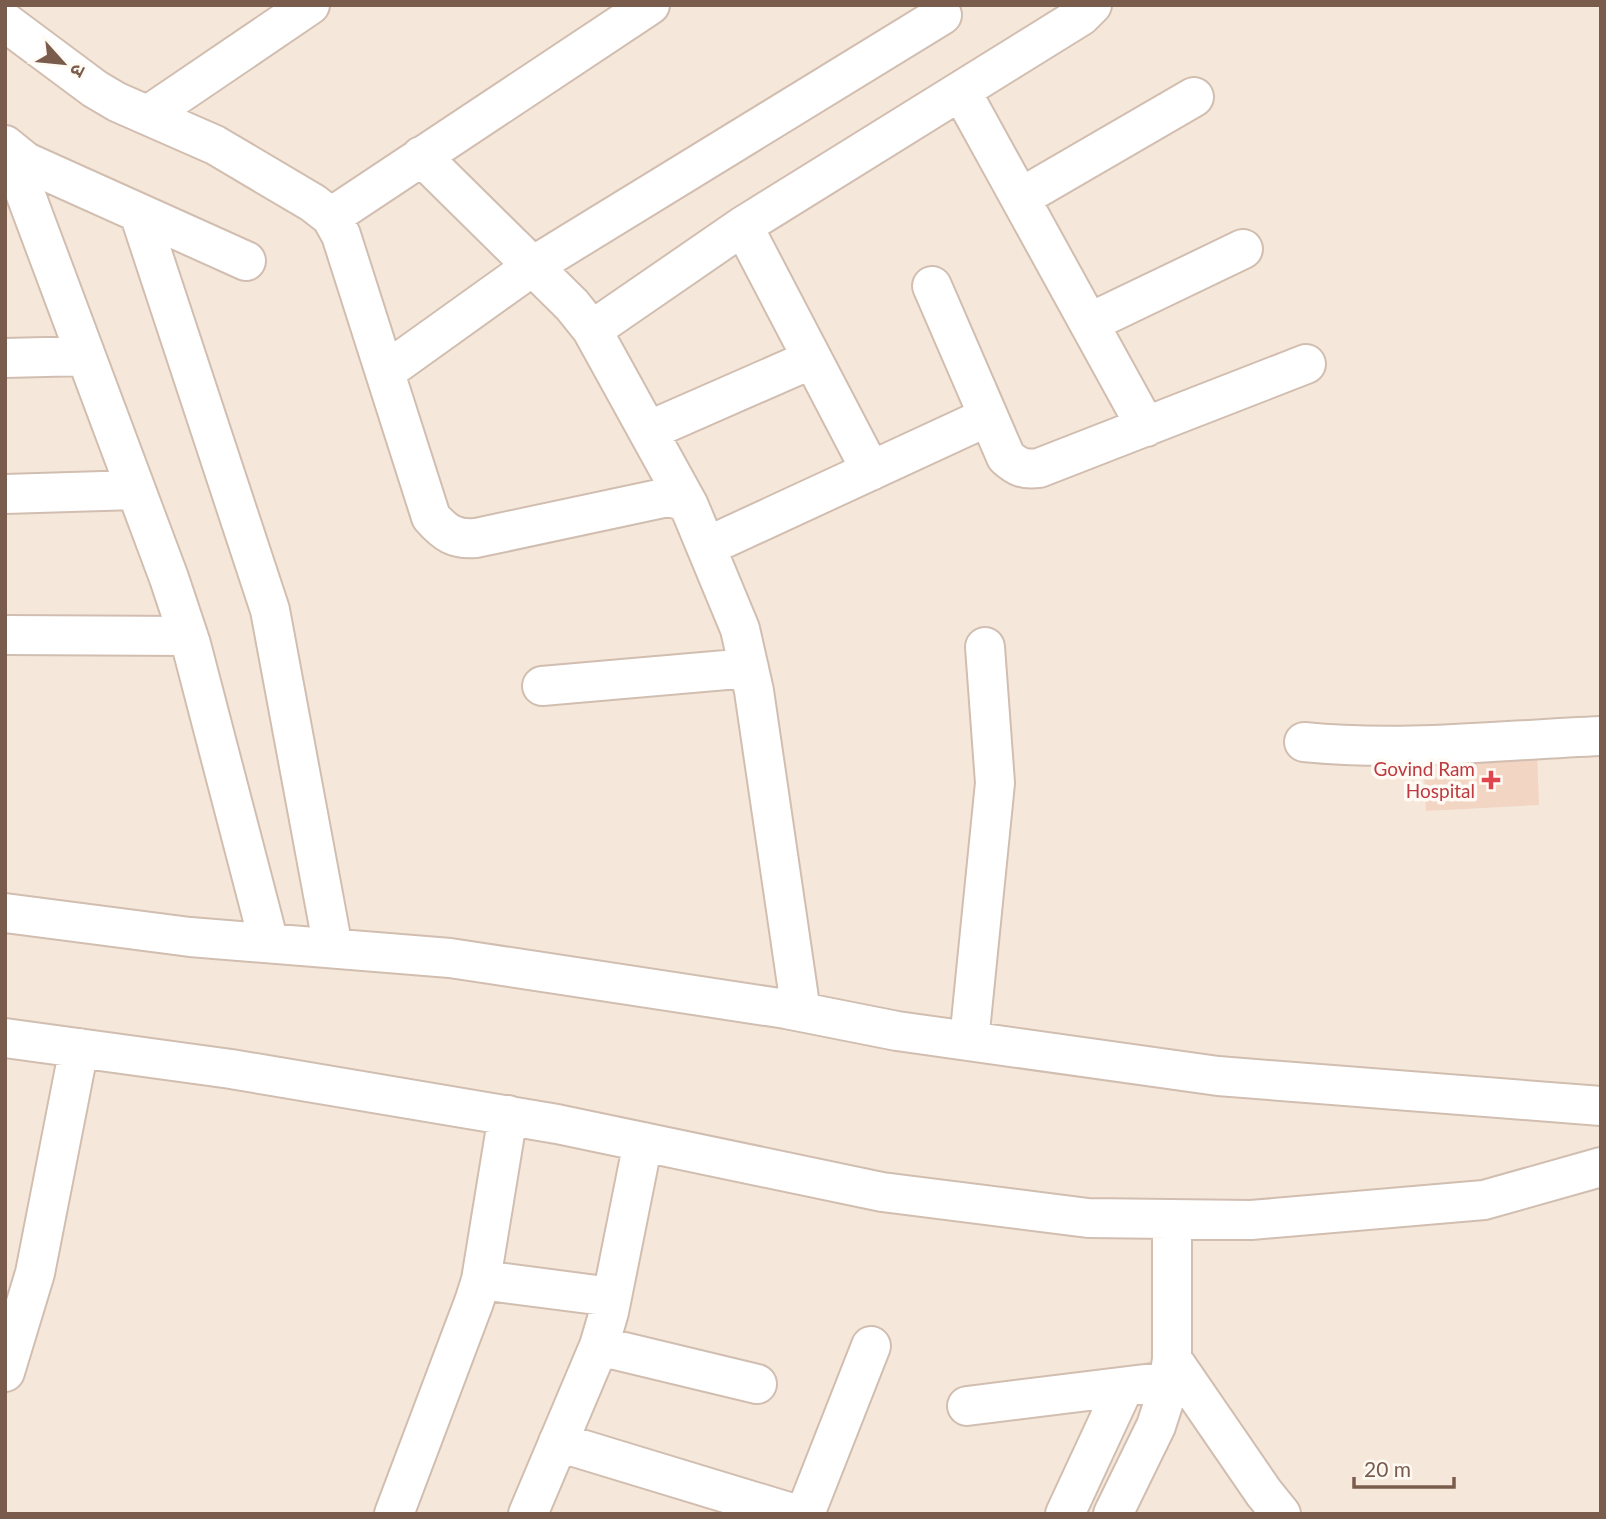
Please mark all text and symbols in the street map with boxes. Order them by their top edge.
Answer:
north arrow [28,28,98,98]
text: उ [65,61,91,82]
place label: Govind Ram Hospital [1373,757,1475,802]
marker: Govind Ram Hospital [1481,770,1501,790]
scale bar [1354,1446,1454,1490]
text: 20 m [1364,1456,1411,1481]

